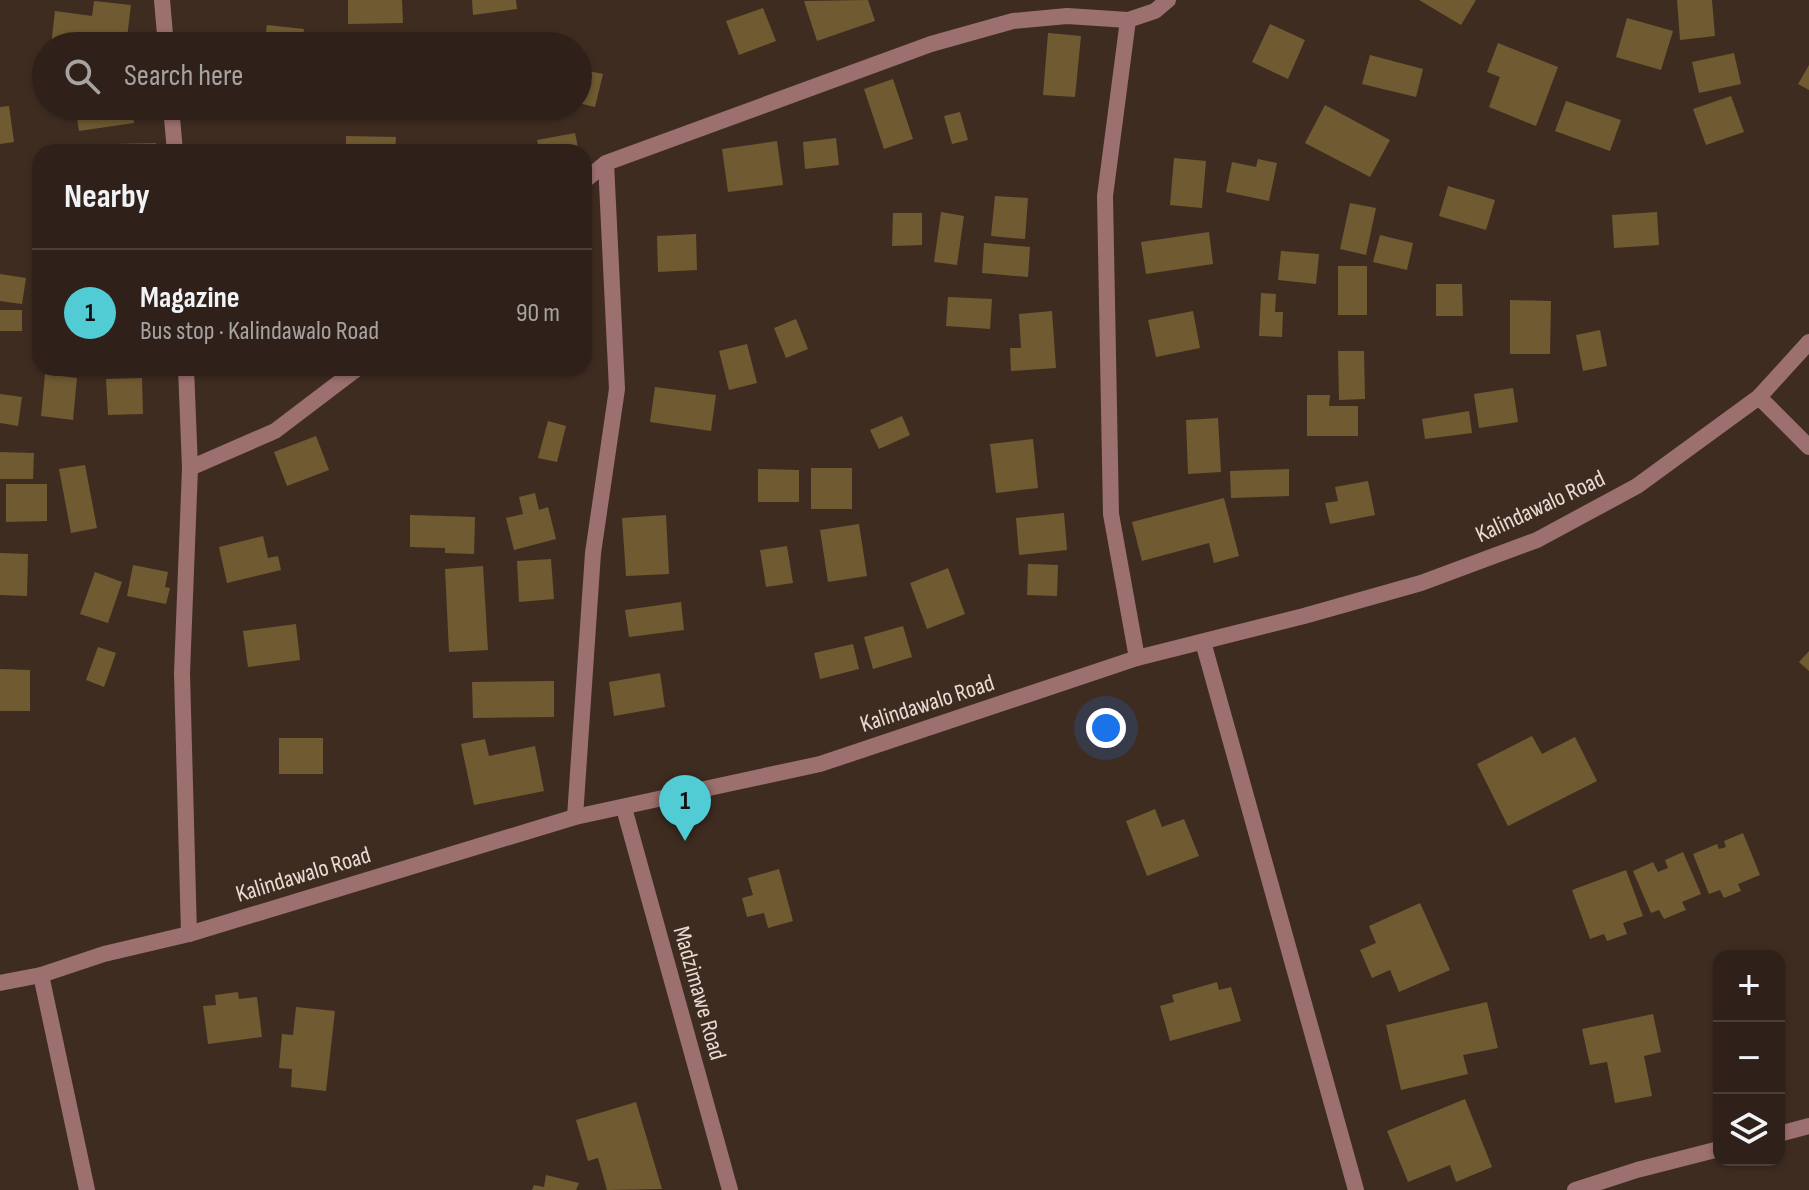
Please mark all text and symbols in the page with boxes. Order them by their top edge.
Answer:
search box [32,32,592,120]
icon: search [60,54,104,98]
text: Search here [124,58,243,94]
text: Nearby [64,176,150,217]
text: Magazine [140,280,240,316]
text: 1 [85,298,95,329]
text: 90 m [516,298,560,329]
text: Bus stop · Kalindawalo Road [140,316,379,347]
street label: Kalindawalo Road [1471,464,1610,549]
street label: Kalindawalo Road [856,668,998,739]
your location [1086,708,1126,748]
pin: 1 [659,775,711,841]
street label: Kalindawalo Road [232,840,374,909]
street label: Madzimawe Road [667,923,732,1063]
map controls [1713,950,1785,1166]
button: + [1713,950,1785,1022]
button: − [1713,1022,1785,1094]
button: layers [1713,1094,1785,1166]

